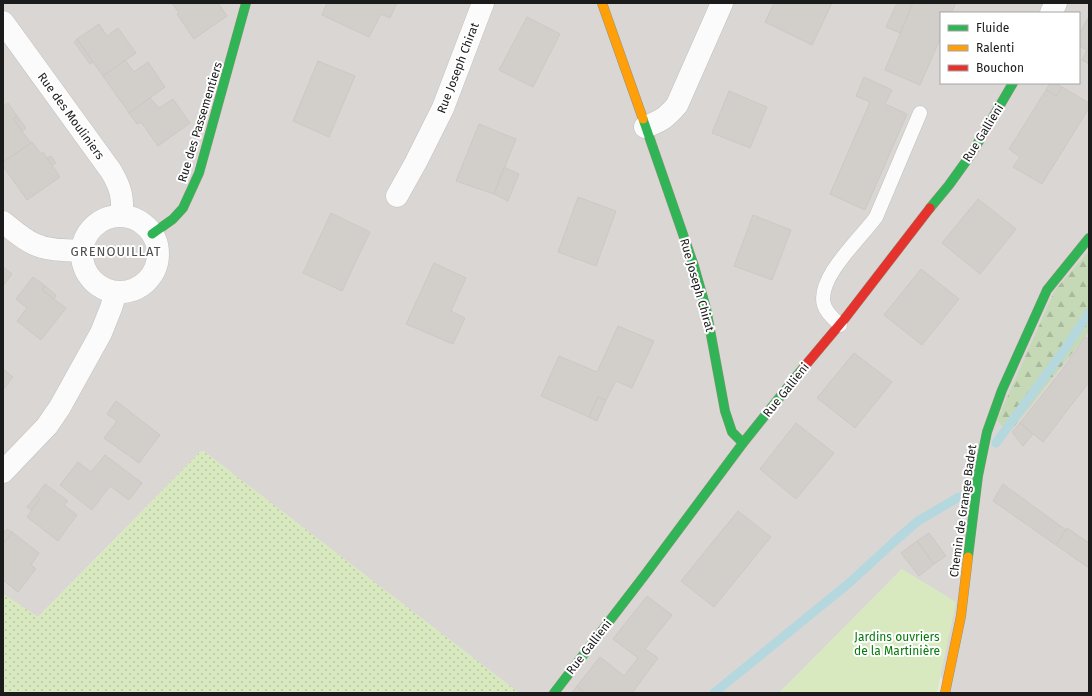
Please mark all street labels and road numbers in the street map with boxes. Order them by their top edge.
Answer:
street label: Rue Joseph Chirat [434,20,482,115]
street label: Rue des Passementiers [175,60,225,184]
street label: Rue des Mouliniers [35,70,107,162]
street label: Rue Gallieni [960,102,1006,164]
street label: Rue Joseph Chirat [677,237,717,334]
street label: Rue Gallieni [760,360,812,420]
street label: Chemin de Grange Badet [947,443,979,578]
street label: Rue Gallieni [563,617,615,677]

